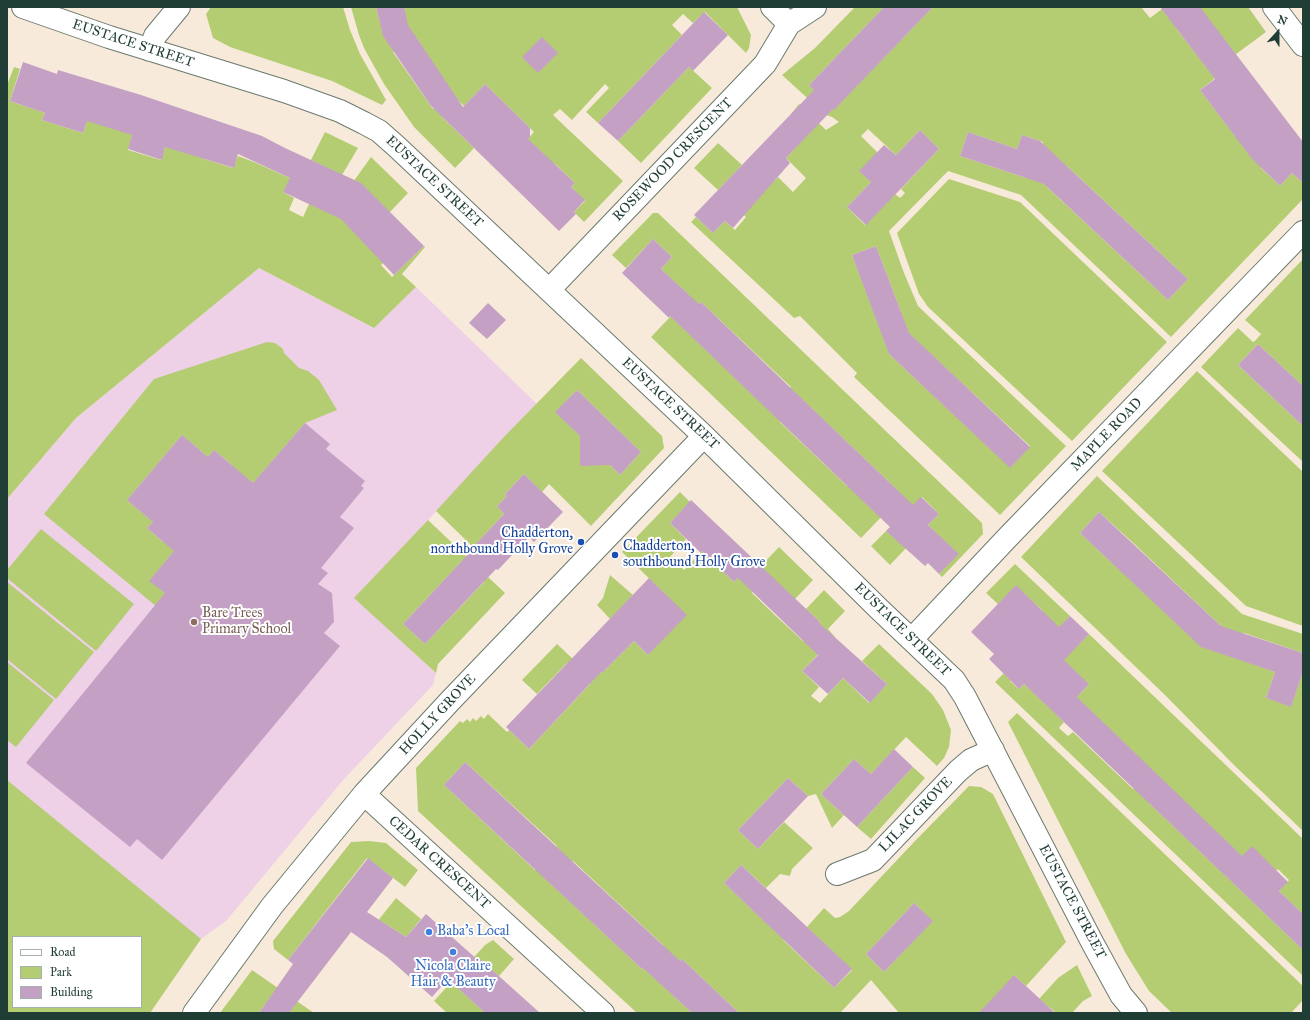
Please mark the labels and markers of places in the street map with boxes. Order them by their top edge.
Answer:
place label: Chadderton, northbound Holly Grove [431,526,573,558]
marker: Chadderton, northbound Holly Grove [576,537,586,547]
place label: Chadderton, southbound Holly Grove [623,539,765,572]
marker: Chadderton, southbound Holly Grove [610,550,620,560]
place label: Bare Trees Primary School [202,606,291,638]
marker: Bare Trees Primary School [189,617,199,627]
place label: Baba's Local [437,924,509,940]
marker: Baba's Local [424,927,434,937]
marker: Nicola Claire Hair & Beauty [448,947,458,957]
place label: Nicola Claire Hair & Beauty [411,959,495,992]

